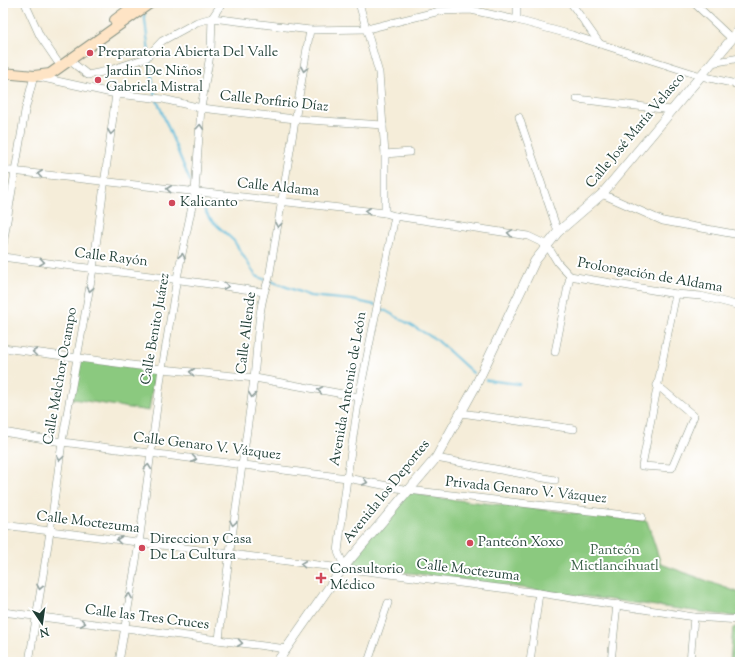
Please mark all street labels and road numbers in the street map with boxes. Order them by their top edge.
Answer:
street label: Calle José María Velasco [582,69,691,193]
street label: Calle Porfirio Díaz [219,86,329,118]
street label: Calle Aldama [236,174,320,202]
street label: Calle Rayón [73,244,149,272]
street label: Prolongación de Aldama [576,253,725,299]
street label: Calle Benito Juárez [136,272,176,386]
street label: Calle Allende [232,291,262,375]
street label: Calle Melchor Ocampo [39,305,83,446]
street label: Avenida Antonio de León [326,310,372,468]
street label: Calle Genaro V. Vázquez [132,428,282,466]
street label: Avenida los Deportes [339,436,435,548]
street label: Privada Genaro V. Vázquez [444,473,608,509]
street label: Calle Moctezuma [35,507,141,539]
street label: Calle Moctezuma [415,555,521,587]
street label: Calle las Tres Cruces [84,600,210,636]

